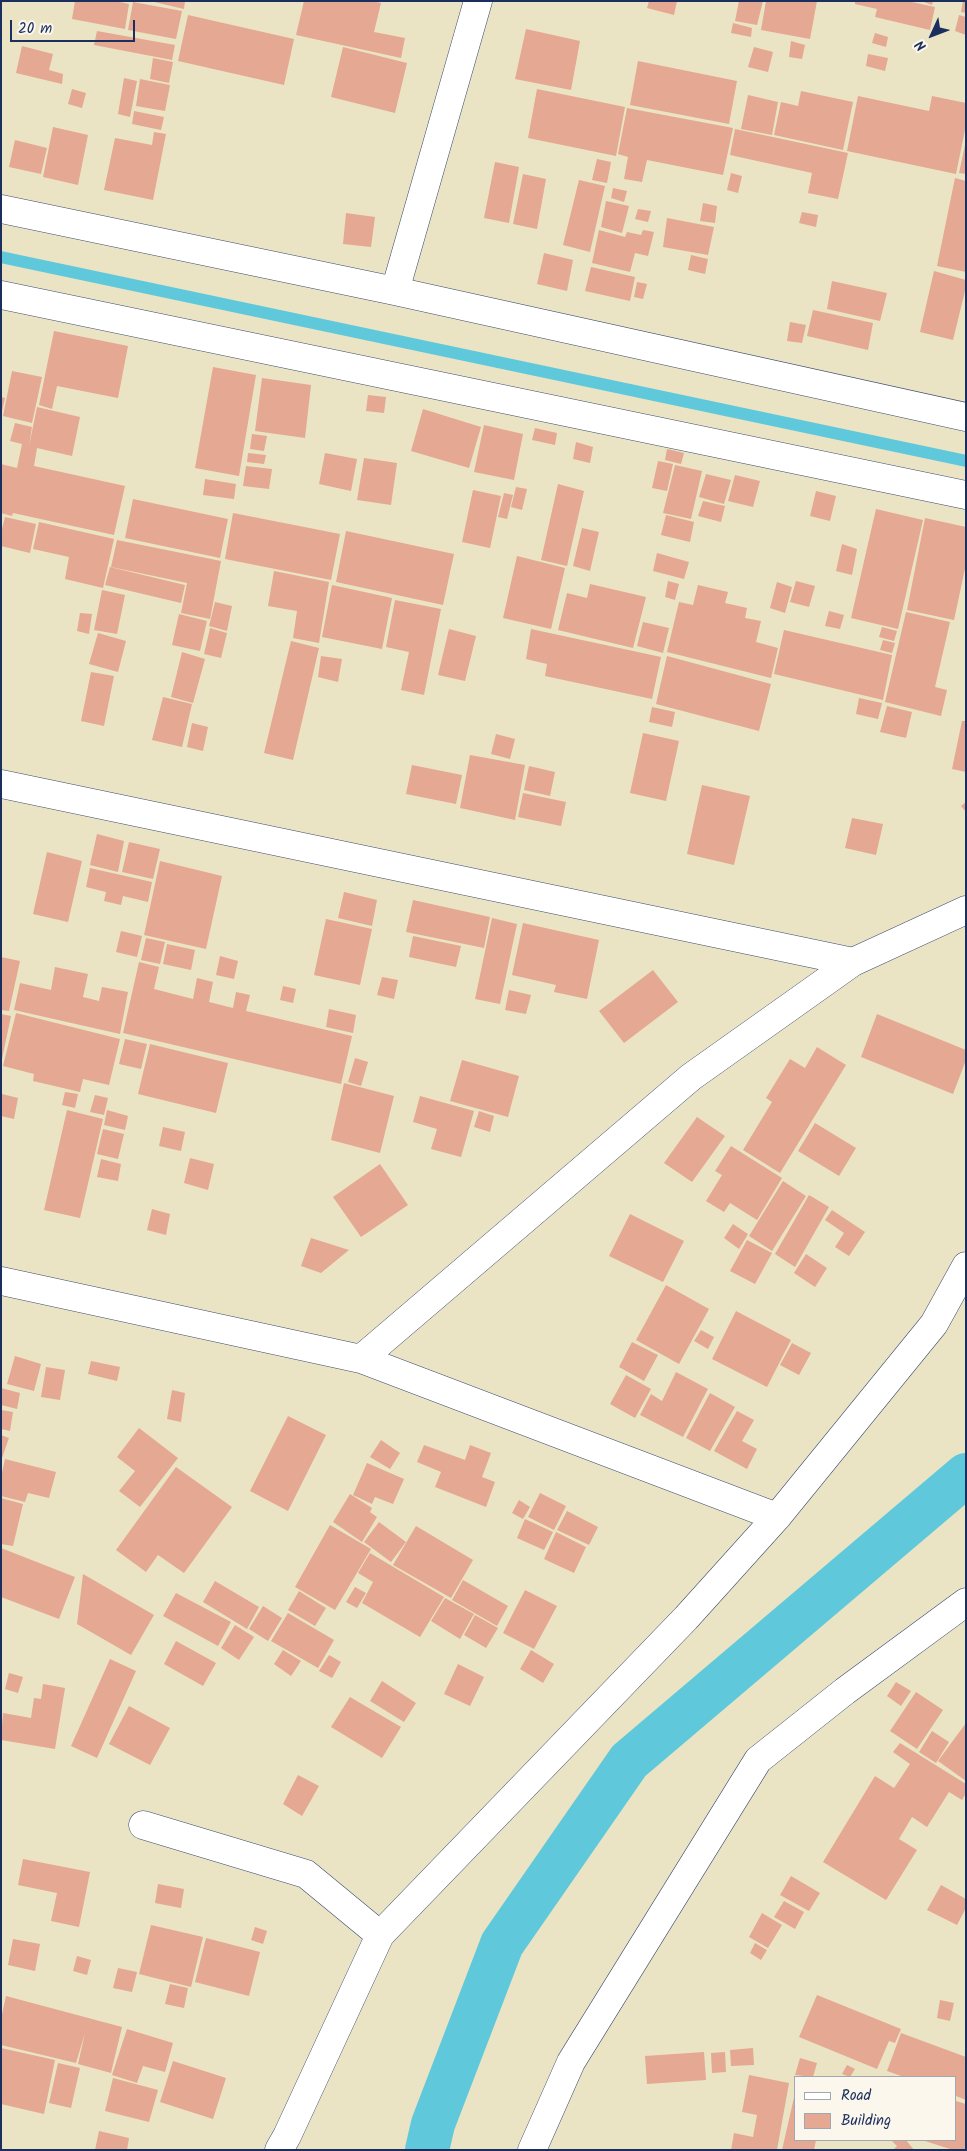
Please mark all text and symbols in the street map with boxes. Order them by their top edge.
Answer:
scale bar [12,10,138,42]
north arrow [907,10,957,60]
text: 20 m [18,17,52,41]
text: N [910,34,932,56]
legend [794,2076,957,2141]
text: Road [841,2084,871,2108]
text: Building [841,2109,891,2133]

